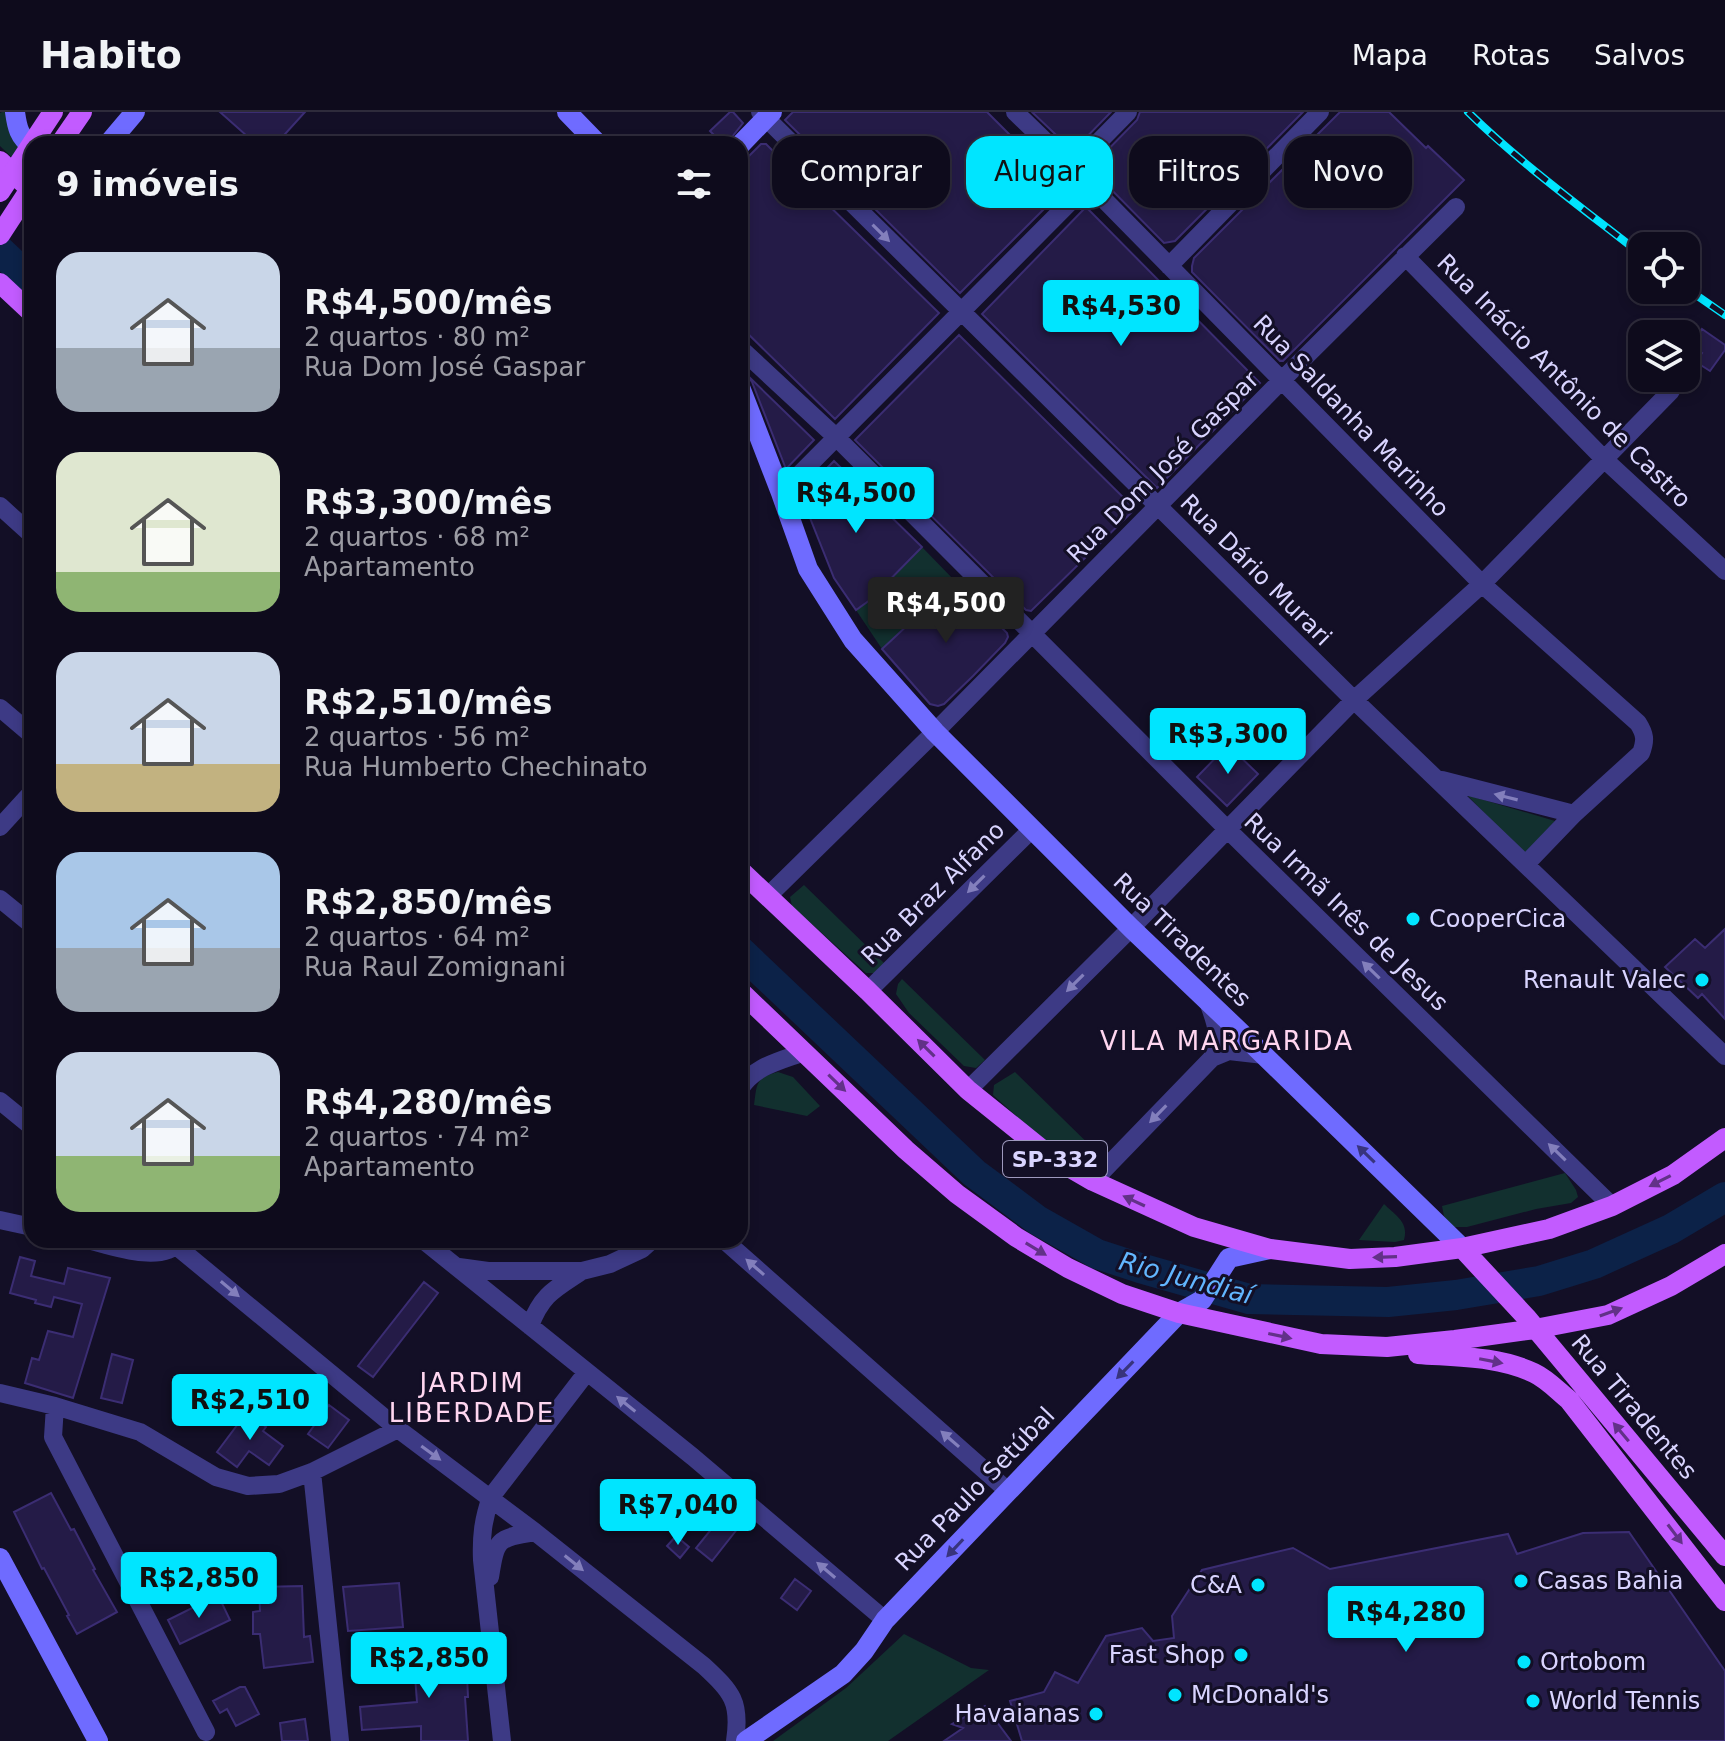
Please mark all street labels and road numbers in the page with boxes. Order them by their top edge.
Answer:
street label: Rua Inácio Antônio de Castro [1431,248,1697,514]
street label: Rua Saldanha Marinho [1247,309,1455,523]
street label: Rua Dom José Gaspar [1061,365,1265,569]
street label: Rua Dário Murari [1175,489,1337,651]
street label: Rua Irmã Inês de Jesus [1238,807,1454,1017]
street label: Rua Braz Alfano [856,816,1010,970]
street label: Rua Tiradentes [1107,867,1257,1013]
road number: SP-332 [1003,1141,1107,1177]
street label: Rua Tiradentes [1565,1329,1703,1485]
street label: Rua Paulo Setúbal [890,1401,1060,1577]

